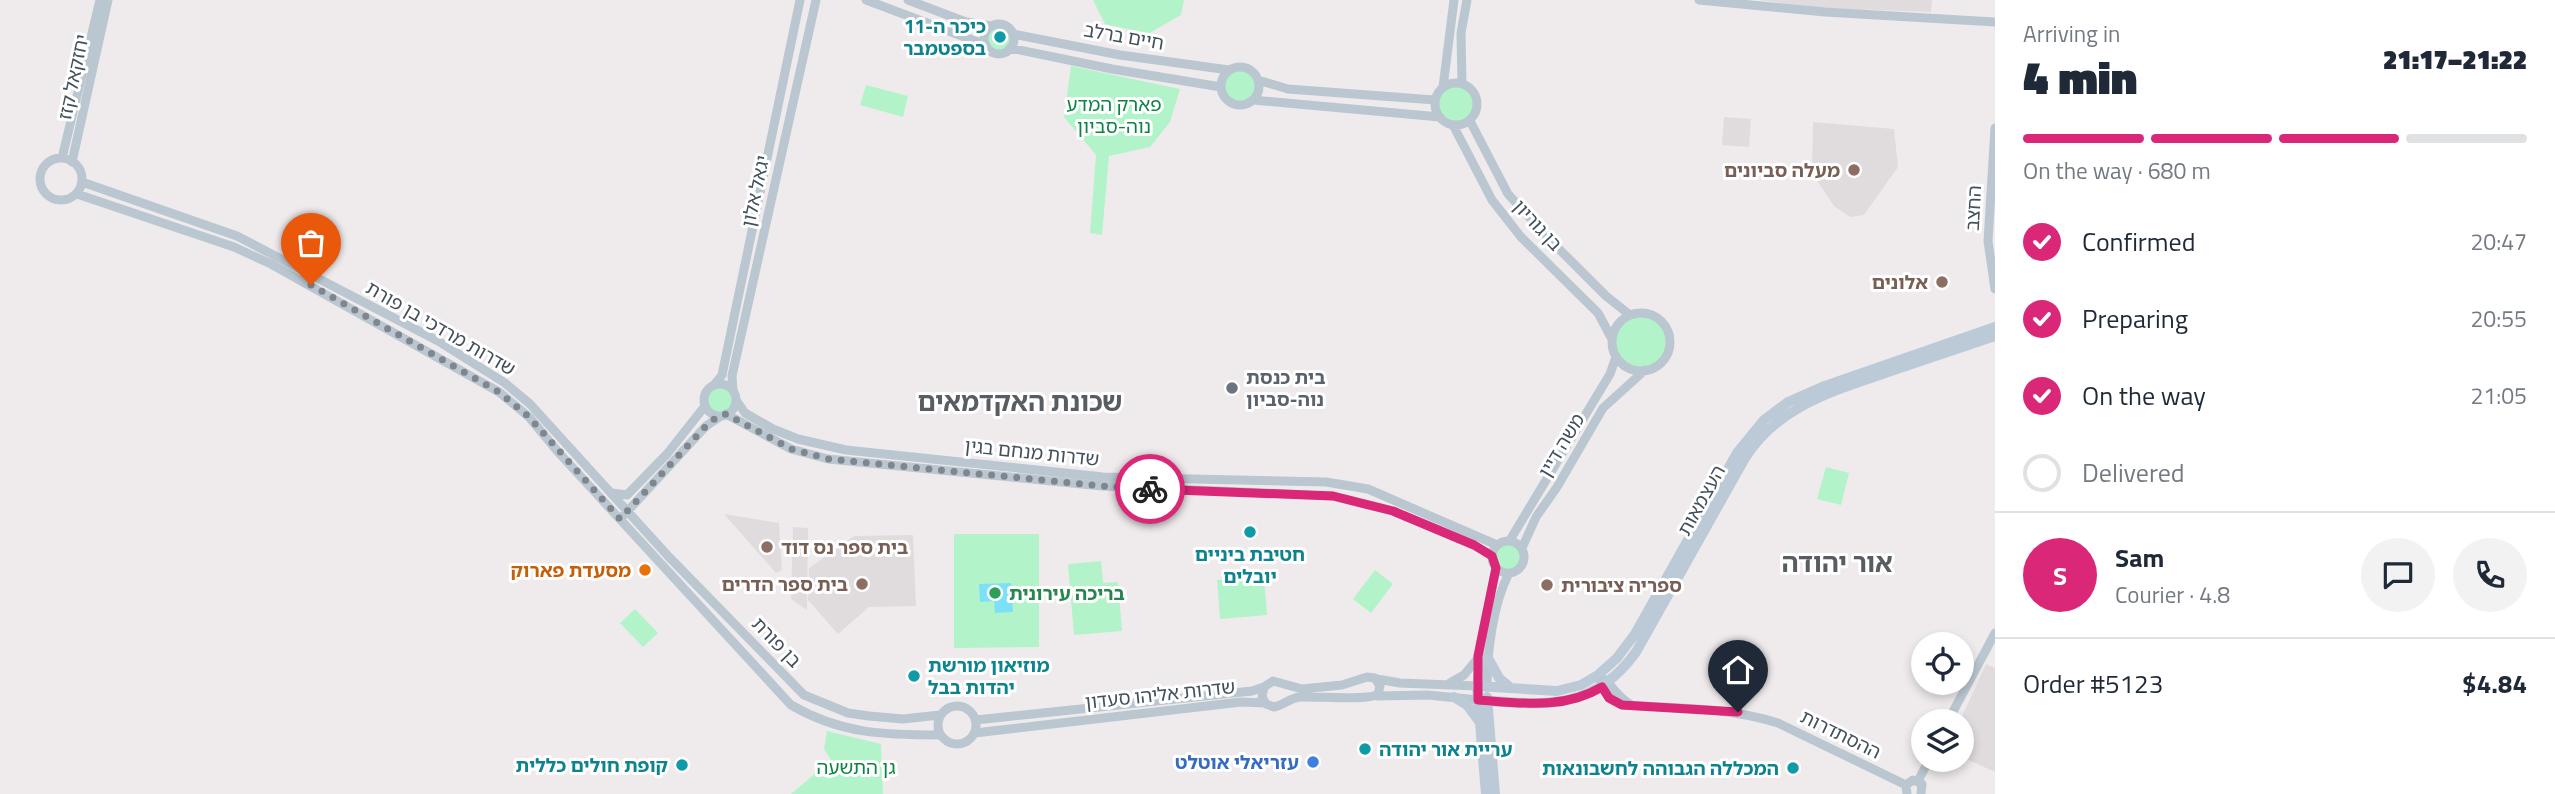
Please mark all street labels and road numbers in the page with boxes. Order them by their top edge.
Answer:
street label: חיים ברלב [1082,14,1166,57]
street label: יחזקאל קזז [49,31,96,122]
street label: יגאל אלון [733,152,776,229]
street label: החצב [1957,185,1988,231]
street label: בן גוריון [1507,192,1570,257]
street label: שדרות מרדכי בן פורת [361,273,522,382]
street label: משה דיין [1530,407,1591,482]
street label: שדרות מנחם בגין [963,430,1101,473]
street label: העצמאות [1669,459,1732,540]
street label: בן פורת [746,610,809,674]
street label: שדרות אליהו סעדון [1083,671,1237,716]
street label: ההסתדרות [1796,702,1886,766]

